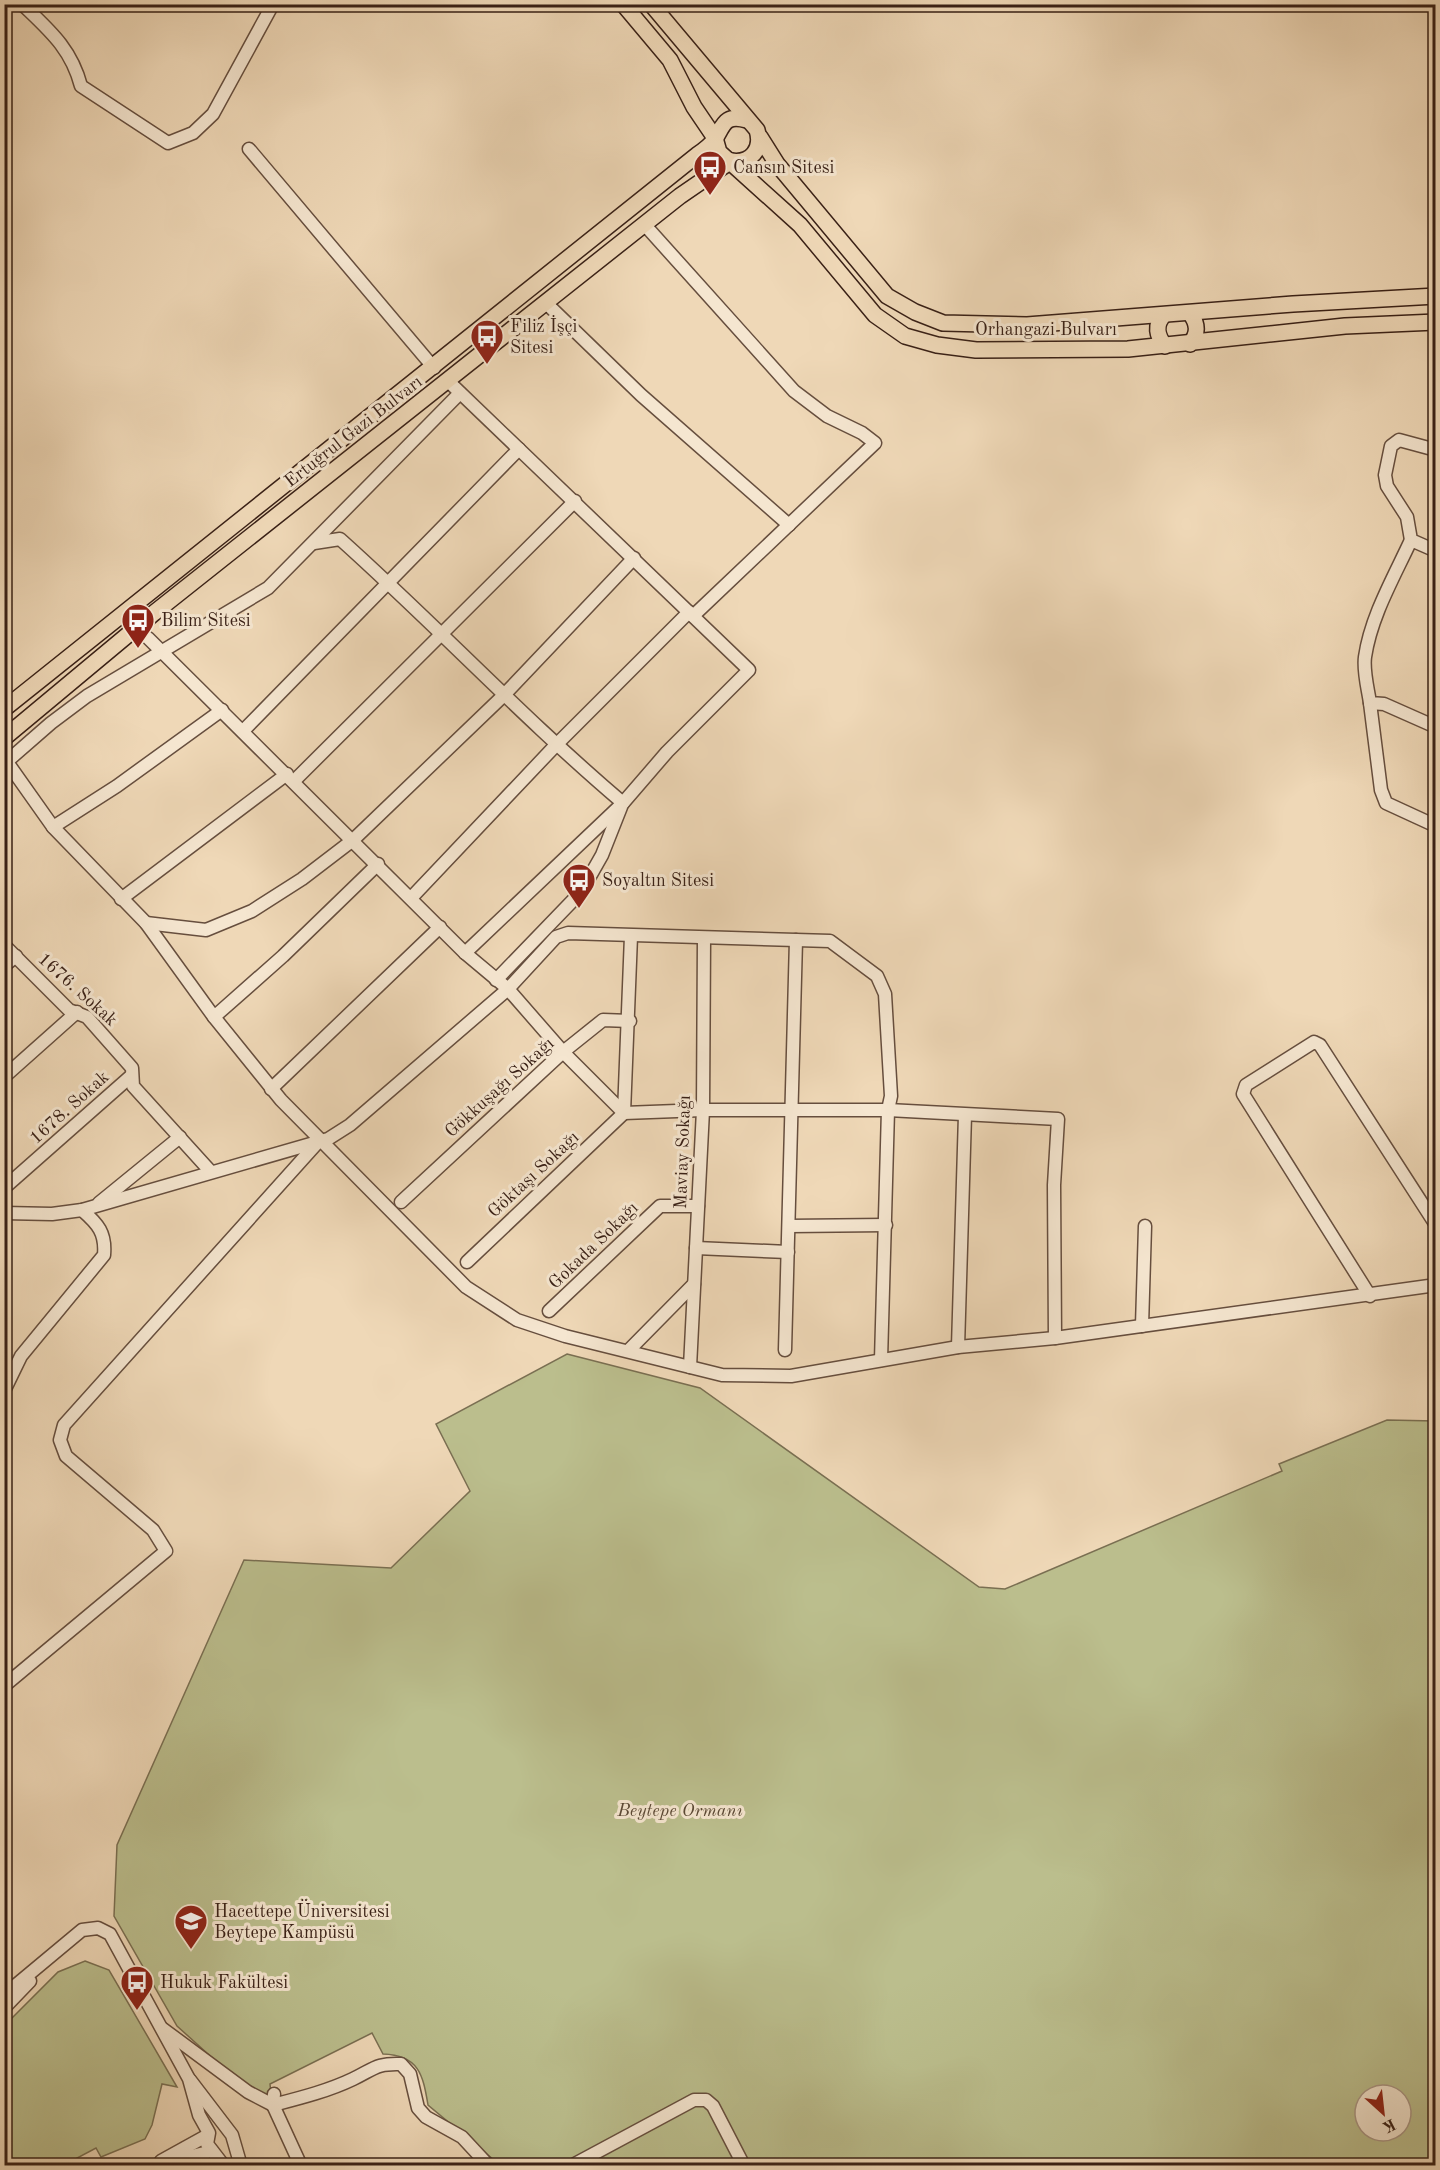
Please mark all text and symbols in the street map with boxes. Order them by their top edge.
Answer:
bus stop icon: Cansın Sitesi [692,149,728,196]
place label: Cansın Sitesi [733,159,835,177]
place label: Filiz İşçi Sitesi [510,315,577,357]
bus stop icon: Filiz İşçi Sitesi [469,318,505,365]
street label: Orhangazi Bulvarı [975,321,1117,339]
street label: Ertuğrul Gazi Bulvarı [281,373,426,491]
bus stop icon: Bilim Sitesi [120,602,156,649]
place label: Bilim Sitesi [161,612,251,630]
bus stop icon: Soyaltın Sitesi [561,862,597,909]
place label: Soyaltın Sitesi [602,872,714,890]
street label: 1676. Sokak [34,950,120,1030]
street label: Gökkuşağı Sokağı [442,1034,558,1141]
street label: 1678. Sokak [27,1068,113,1148]
street label: Maviay Sokağı [672,1095,694,1209]
street label: Göktaşı Sokağı [485,1128,583,1221]
street label: Gokada Sokağı [546,1199,642,1293]
park label: Beytepe Ormanı [616,1802,743,1820]
place label: Hacettepe Üniversitesi Beytepe Kampüsü [214,1899,390,1942]
school or university icon: Hacettepe Üniversitesi Beytepe Kampüsü [173,1903,209,1950]
bus stop icon: Hukuk Fakültesi [119,1964,155,2011]
place label: Hukuk Fakültesi [160,1974,288,1992]
north arrow [1353,2083,1413,2143]
text: K [1380,2115,1398,2135]

